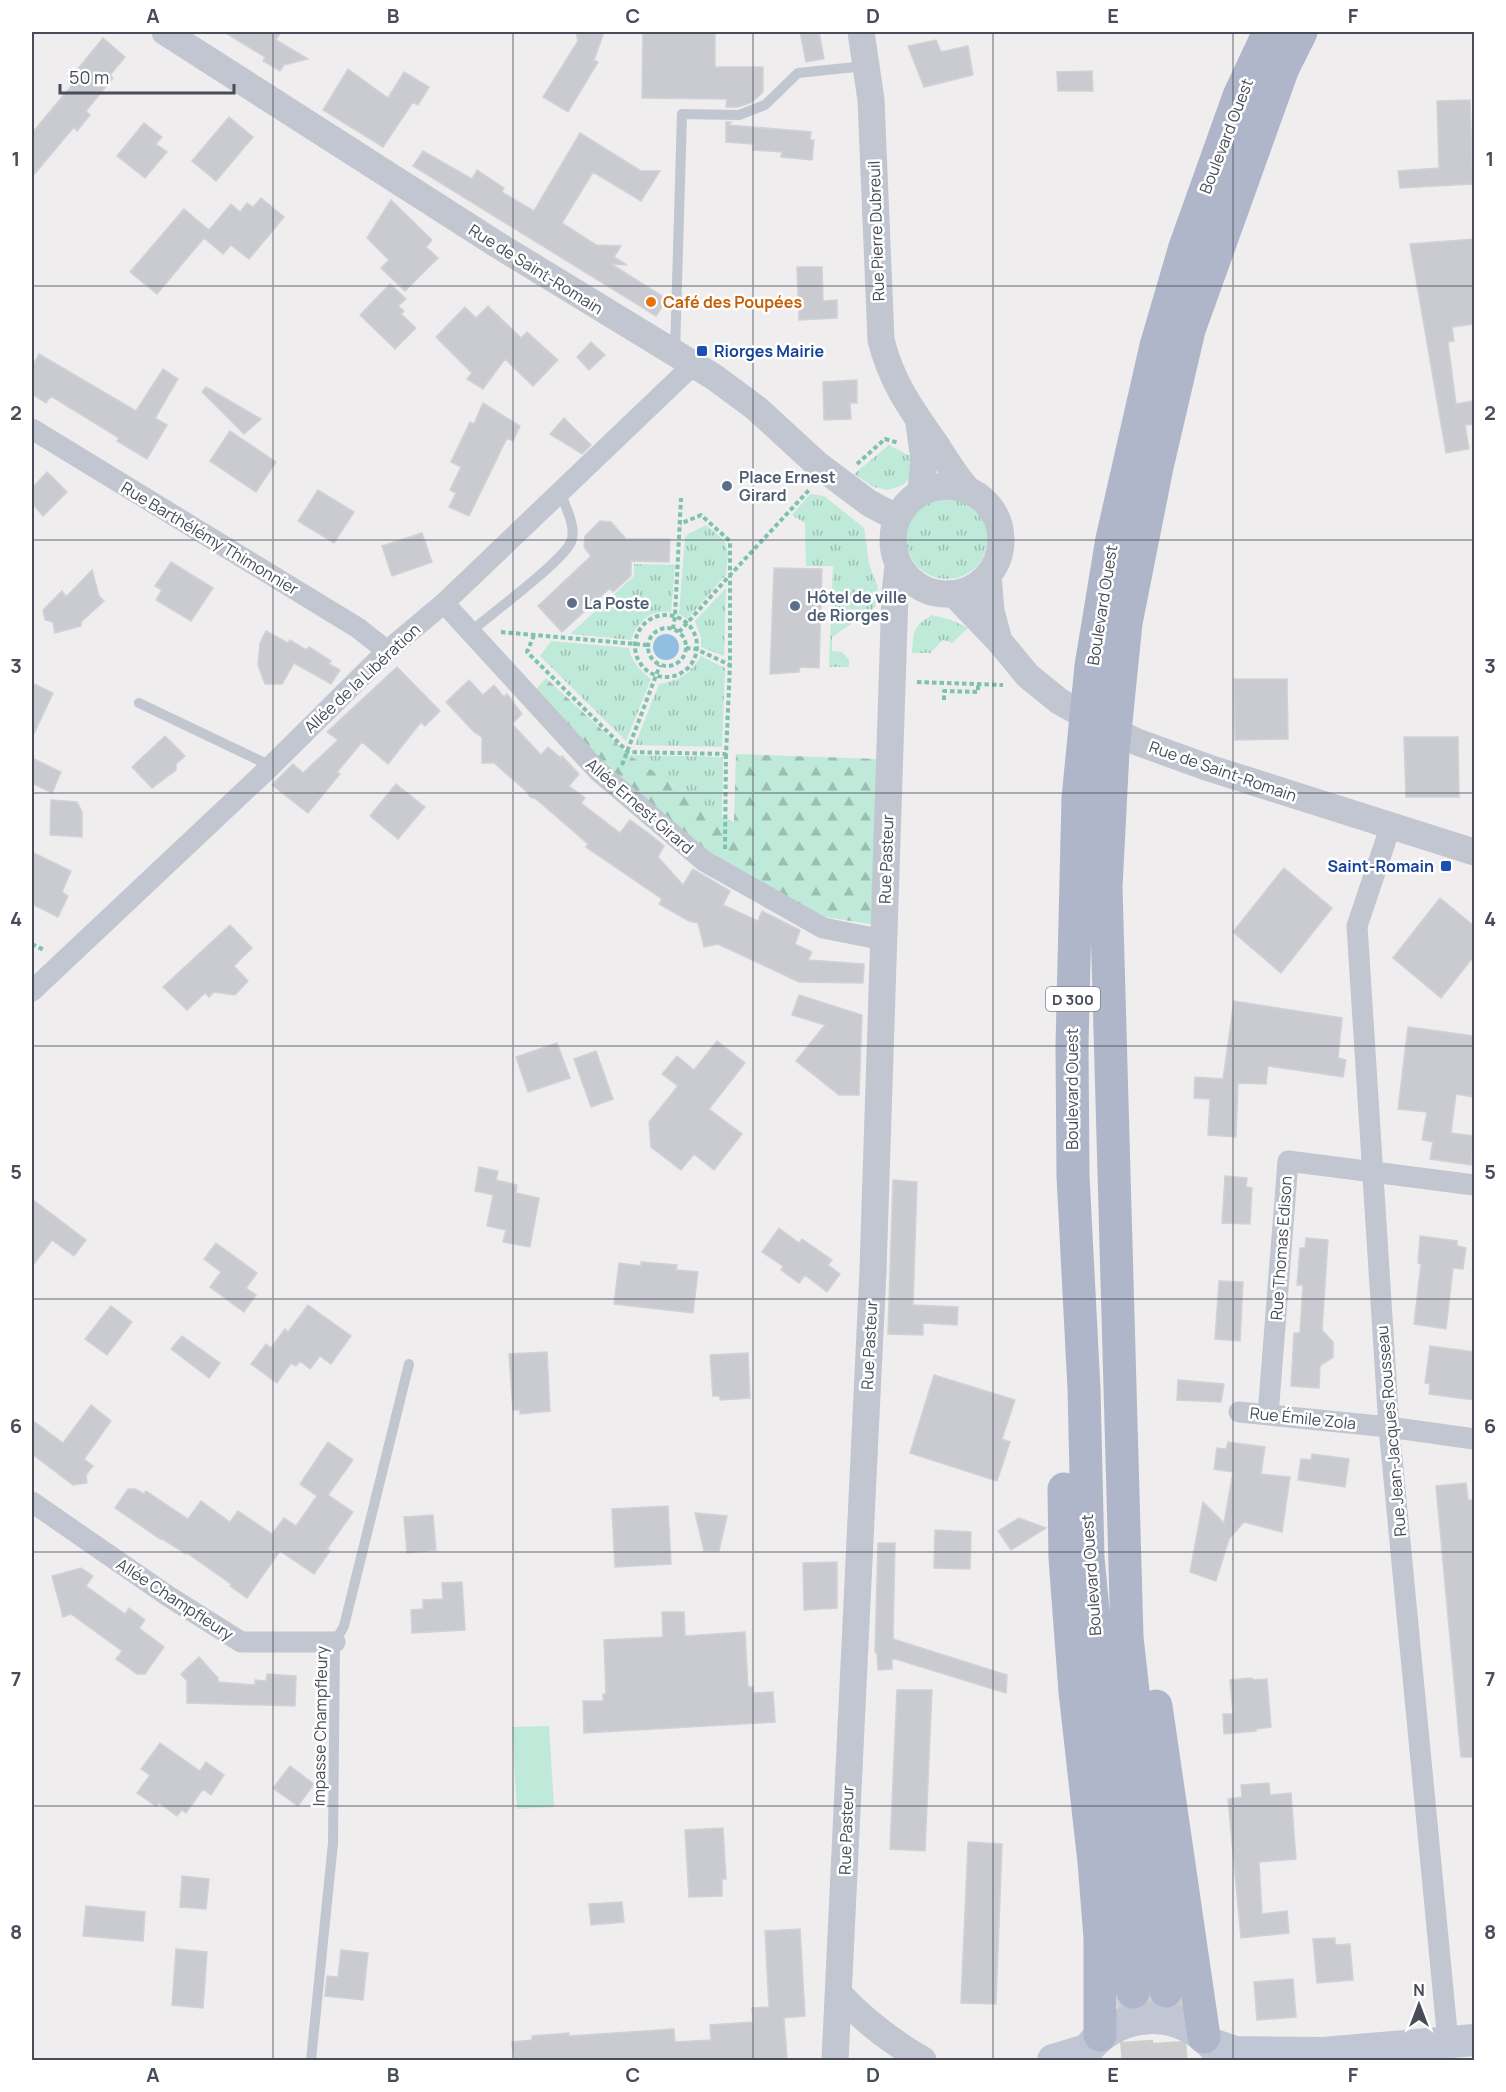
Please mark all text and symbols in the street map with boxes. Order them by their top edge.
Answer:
text: A [146,2,160,29]
text: B [387,2,400,29]
text: C [626,2,640,29]
text: D [866,2,880,29]
text: E [1107,2,1119,29]
text: F [1348,2,1359,29]
scale bar [60,57,234,95]
text: 50 m [69,65,109,89]
street label: Boulevard Ouest [1194,75,1258,197]
text: 1 [12,145,20,172]
text: 1 [1486,145,1494,172]
street label: Rue Pierre Dubreuil [863,160,889,302]
street label: Rue de Saint-Romain [465,219,607,319]
place label: Café des Poupées [663,291,802,313]
marker: Café des Poupées [644,295,658,309]
place label: Riorges Mairie [714,340,825,362]
marker: Riorges Mairie [695,344,709,358]
text: 2 [10,399,22,426]
text: 2 [1484,399,1496,426]
place label: Place Ernest Girard [739,466,836,506]
street label: Rue Barthélémy Thimonnier [117,476,303,600]
marker: Place Ernest Girard [720,479,734,493]
street label: Boulevard Ouest [1082,543,1122,667]
place label: Hôtel de ville de Riorges [807,586,907,626]
place label: La Poste [584,592,650,614]
marker: La Poste [565,596,579,610]
marker: Hôtel de ville de Riorges [788,599,802,613]
street label: Allée de la Libération [299,618,425,738]
text: 3 [10,652,22,679]
text: 3 [1484,652,1496,679]
street label: Rue de Saint-Romain [1146,735,1300,807]
street label: Allée Ernest Girard [582,753,698,859]
street label: Rue Pasteur [873,814,899,904]
place label: Saint-Romain [1328,855,1434,877]
marker: Saint-Romain [1439,859,1453,873]
text: 4 [10,905,22,932]
text: 4 [1484,905,1496,932]
road number: D 300 [1046,987,1100,1011]
street label: Boulevard Ouest [1061,1028,1083,1150]
text: 5 [10,1158,22,1185]
text: 5 [1484,1158,1496,1185]
street label: Rue Thomas Edison [1265,1175,1297,1321]
street label: Rue Pasteur [856,1300,882,1390]
street label: Rue Jean-Jacques Rousseau [1371,1324,1411,1538]
street label: Rue Émile Zola [1249,1401,1357,1435]
text: 6 [10,1412,22,1439]
text: 6 [1484,1412,1496,1439]
street label: Boulevard Ouest [1076,1514,1106,1636]
street label: Allée Champfleury [112,1553,238,1645]
street label: Impasse Champfleury [308,1645,332,1807]
text: 7 [11,1665,21,1692]
text: 7 [1485,1665,1495,1692]
street label: Rue Pasteur [833,1785,859,1875]
text: 8 [10,1918,22,1945]
text: 8 [1484,1918,1496,1945]
north arrow [1389,1975,1449,2035]
text: N [1413,1979,1425,2001]
text: A [146,2061,160,2088]
text: B [387,2061,400,2088]
text: C [626,2061,640,2088]
text: D [866,2061,880,2088]
text: E [1107,2061,1119,2088]
text: F [1348,2061,1359,2088]

